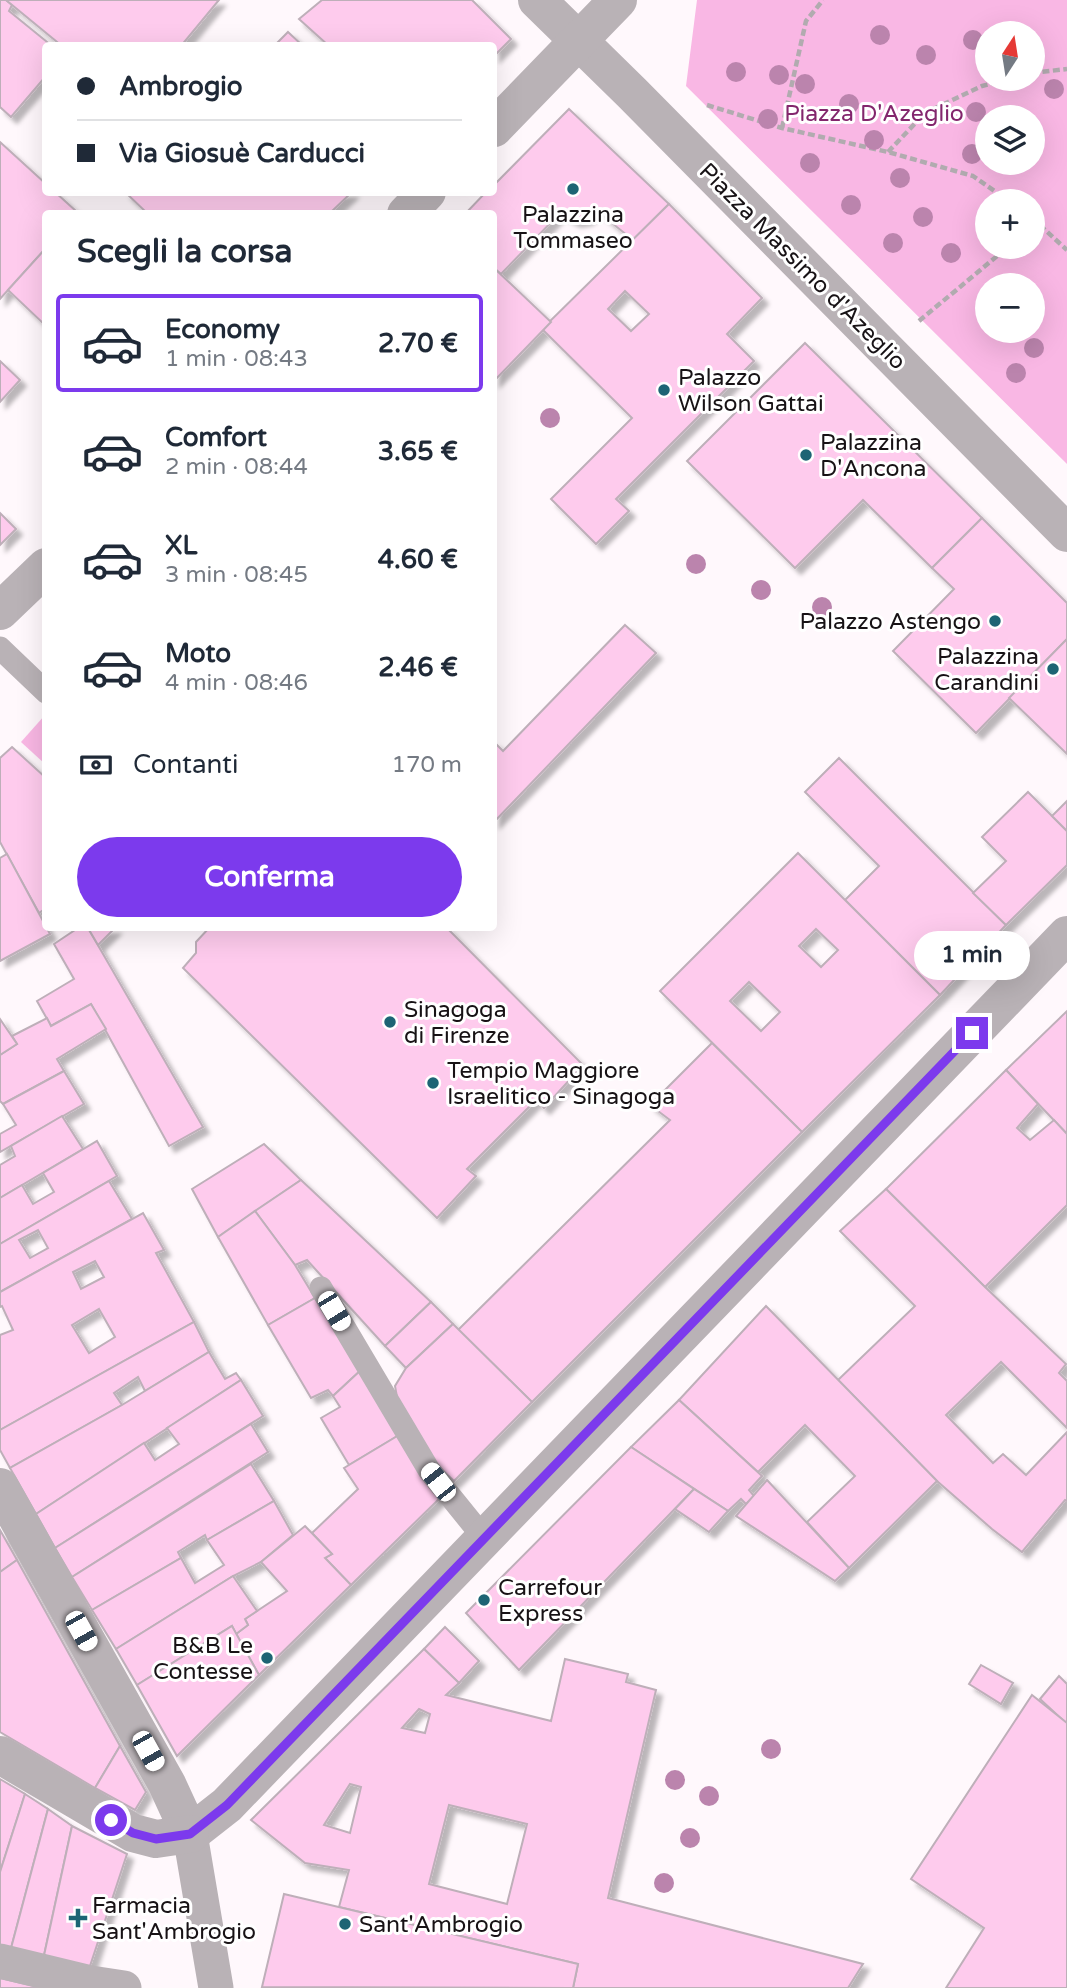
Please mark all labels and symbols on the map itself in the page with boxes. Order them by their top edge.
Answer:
north arrow [975,21,1045,91]
park label: Piazza D'Azeglio [784,100,964,128]
street label: Piazza Massimo d'Azeglio [693,157,912,376]
marker: Palazzina Tommaseo [565,181,581,197]
place label: Palazzina Tommaseo [513,201,633,255]
place label: Palazzo Wilson Gattai [678,364,824,418]
marker: Palazzo Wilson Gattai [656,382,672,398]
place label: Palazzina D'Ancona [820,429,927,483]
marker: Palazzina D'Ancona [798,447,814,463]
place label: Palazzo Astengo [799,608,981,636]
marker: Palazzo Astengo [987,613,1003,629]
place label: Palazzina Carandini [934,643,1039,697]
marker: Palazzina Carandini [1045,661,1061,677]
callout: 1 min [914,932,1030,981]
place label: Sinagoga di Firenze [404,996,510,1050]
marker: Sinagoga di Firenze [382,1014,398,1030]
route end [956,1017,988,1049]
place label: Tempio Maggiore Israelitico - Sinagoga [447,1057,675,1111]
marker: Tempio Maggiore Israelitico - Sinagoga [425,1075,441,1091]
car [315,1288,354,1334]
car [417,1459,460,1505]
place label: Carrefour Express [498,1574,602,1628]
marker: Carrefour Express [476,1592,492,1608]
car [62,1608,101,1654]
place label: B&B Le Contesse [153,1632,253,1686]
marker: B&B Le Contesse [259,1650,275,1666]
car [129,1728,168,1774]
route start [95,1804,127,1836]
place label: Farmacia Sant'Ambrogio [92,1892,256,1946]
marker: Farmacia Sant'Ambrogio [70,1910,86,1926]
place label: Sant'Ambrogio [359,1911,523,1939]
marker: Sant'Ambrogio [337,1916,353,1932]

